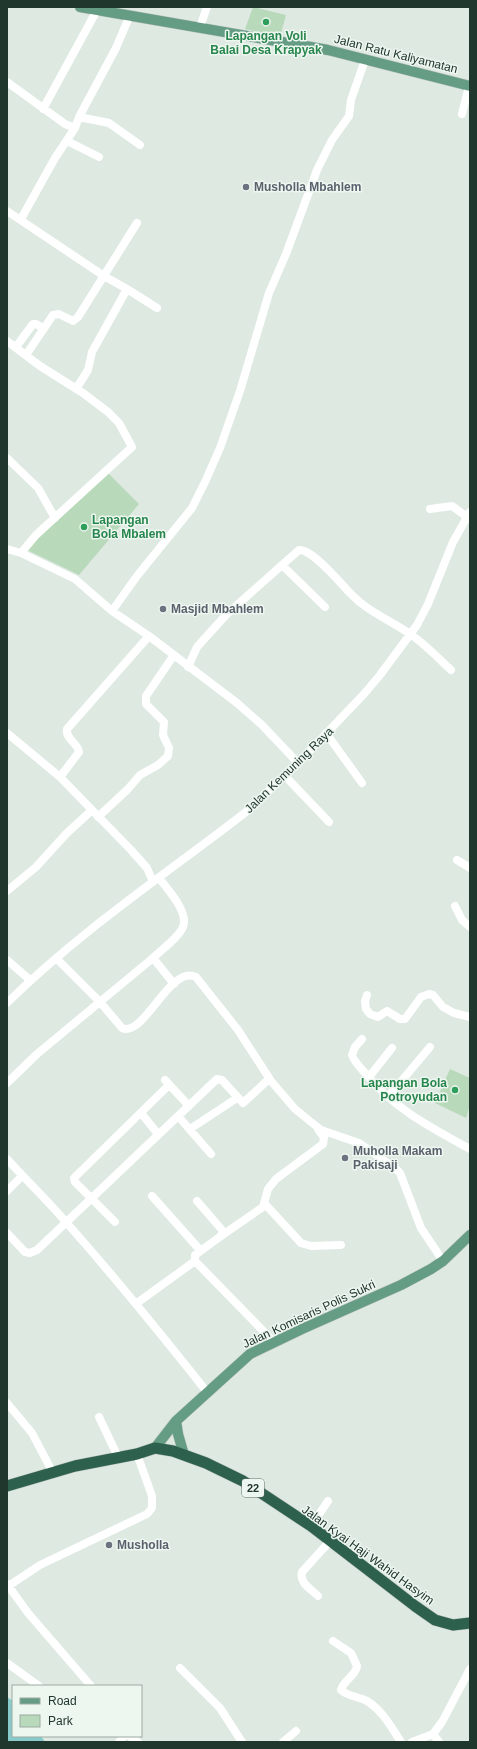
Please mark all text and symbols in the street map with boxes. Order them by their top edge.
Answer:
marker: Lapangan Voli Balai Desa Krapyak [261,17,271,27]
place label: Lapangan Voli Balai Desa Krapyak [210,29,322,57]
street label: Jalan Ratu Kaliyamatan [333,32,459,76]
place label: Musholla Mbahlem [254,180,361,194]
marker: Musholla Mbahlem [241,182,251,192]
place label: Lapangan Bola Mbalem [92,513,166,541]
marker: Lapangan Bola Mbalem [79,522,89,532]
place label: Masjid Mbahlem [171,602,264,616]
marker: Masjid Mbahlem [158,604,168,614]
street label: Jalan Kemuning Raya [242,724,336,816]
place label: Lapangan Bola Potroyudan [361,1076,447,1104]
marker: Lapangan Bola Potroyudan [450,1085,460,1095]
place label: Muholla Makam Pakisaji [353,1144,442,1172]
marker: Muholla Makam Pakisaji [340,1153,350,1163]
street label: Jalan Komisaris Polis Sukri [240,1277,378,1351]
road number: 22 [242,1479,264,1497]
street label: Jalan Kyai Haji Wahid Hasyim [299,1502,437,1608]
place label: Musholla [117,1538,169,1552]
marker: Musholla [104,1540,114,1550]
legend [12,1685,142,1737]
text: Road [48,1694,77,1708]
text: Park [48,1714,74,1728]

